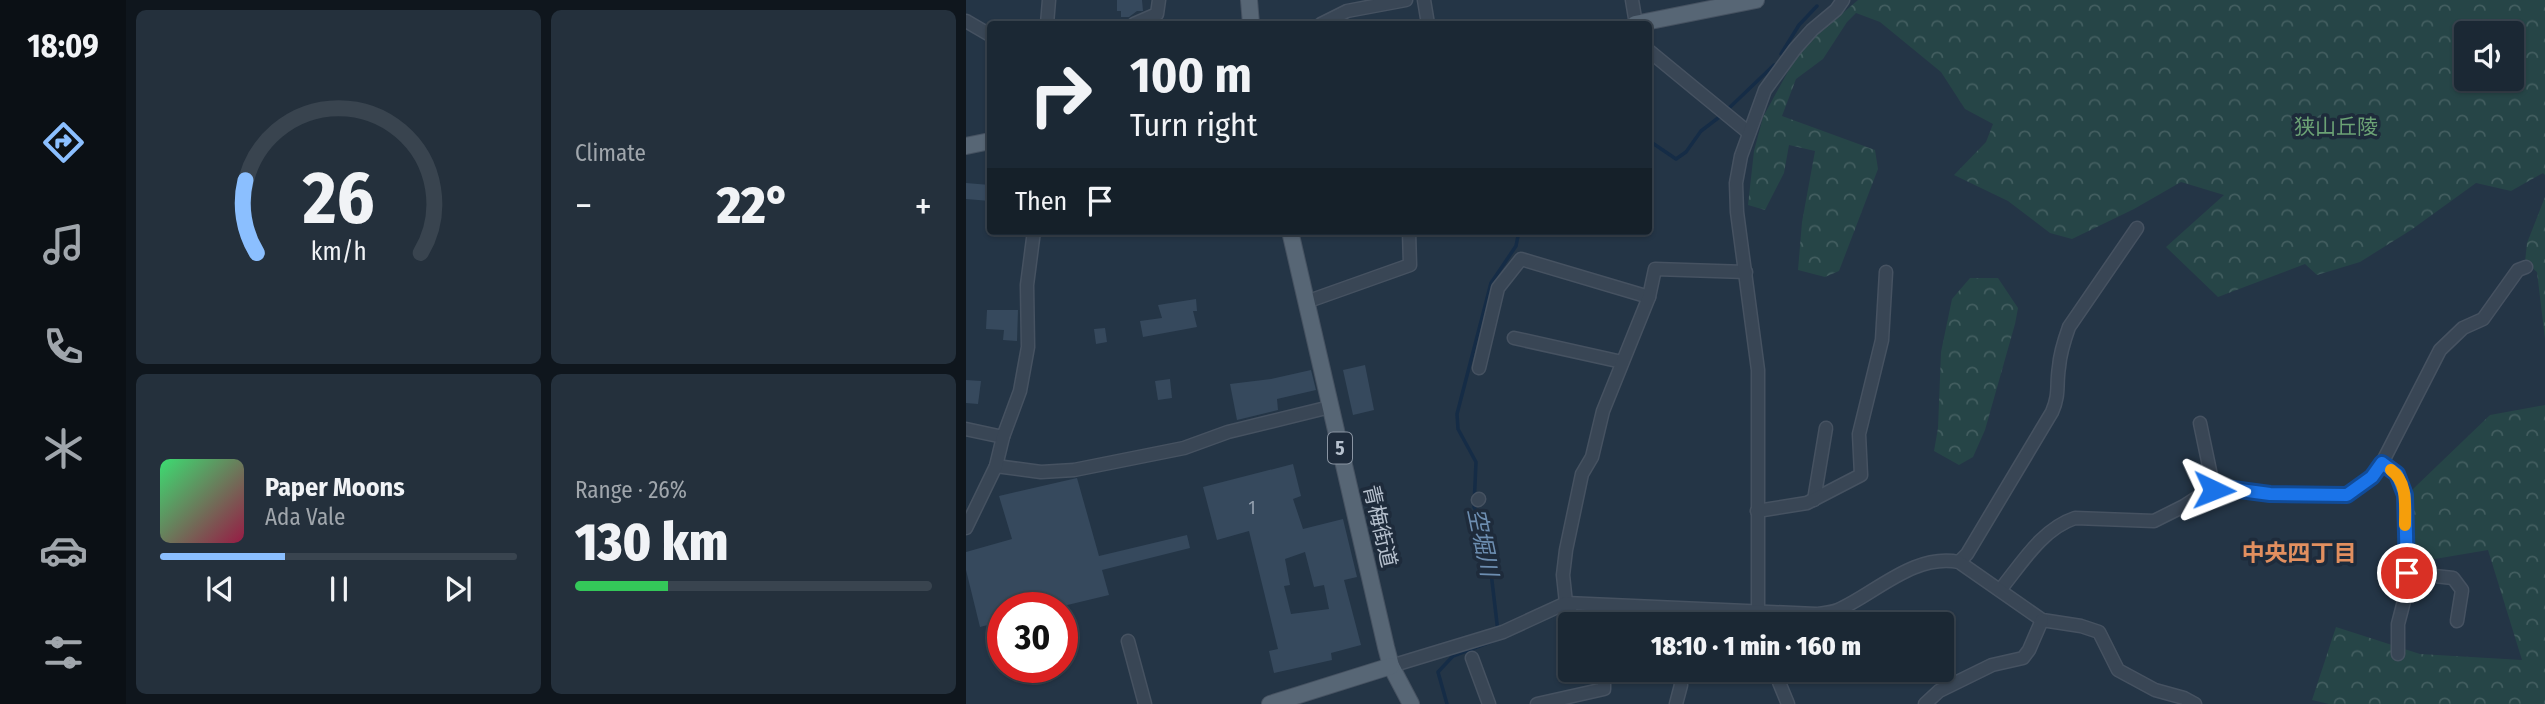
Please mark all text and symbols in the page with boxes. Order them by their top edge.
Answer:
map controls [2454,21,2524,91]
button: sound [2454,21,2524,91]
text: 18:09 [27,27,99,65]
text: 100 m [1130,46,1252,105]
icon: right [1015,49,1106,140]
text: Turn right [1130,106,1257,144]
park label: 狭山丘陵 [2294,114,2378,140]
icon: directions [39,118,88,167]
text: Climate [575,139,646,167]
text: 26 [302,155,374,242]
text: 22° [717,174,790,237]
icon: arrive [1081,182,1119,220]
text: − [575,183,592,229]
text: + [915,183,932,229]
text: Then [1015,186,1067,217]
icon: music [39,220,88,269]
text: km/h [311,237,366,267]
icon: phone [39,322,88,371]
icon: climate [39,424,88,473]
road number: 5 [1328,432,1352,463]
position arrow [2177,453,2251,527]
text: Paper Moons [265,472,405,503]
text: Range · 26% [575,476,687,504]
street label: 青梅街道 [1358,482,1402,570]
house number: 1 [1248,497,1256,519]
text: Ada Vale [265,503,345,531]
water label: 空堀川 [1462,505,1504,582]
text: 130 km [575,511,728,574]
icon: car [39,526,88,575]
district label: 中央四丁目 [2242,539,2357,567]
pin [2377,543,2437,603]
icon: arrive [2388,554,2426,592]
icon: previous [201,570,239,608]
icon: pause [320,570,358,608]
icon: next [439,570,477,608]
speed limit sign: 30 [987,592,1078,683]
icon: filters [39,628,88,677]
text: 18:10 · 1 min · 160 m [1651,631,1861,662]

